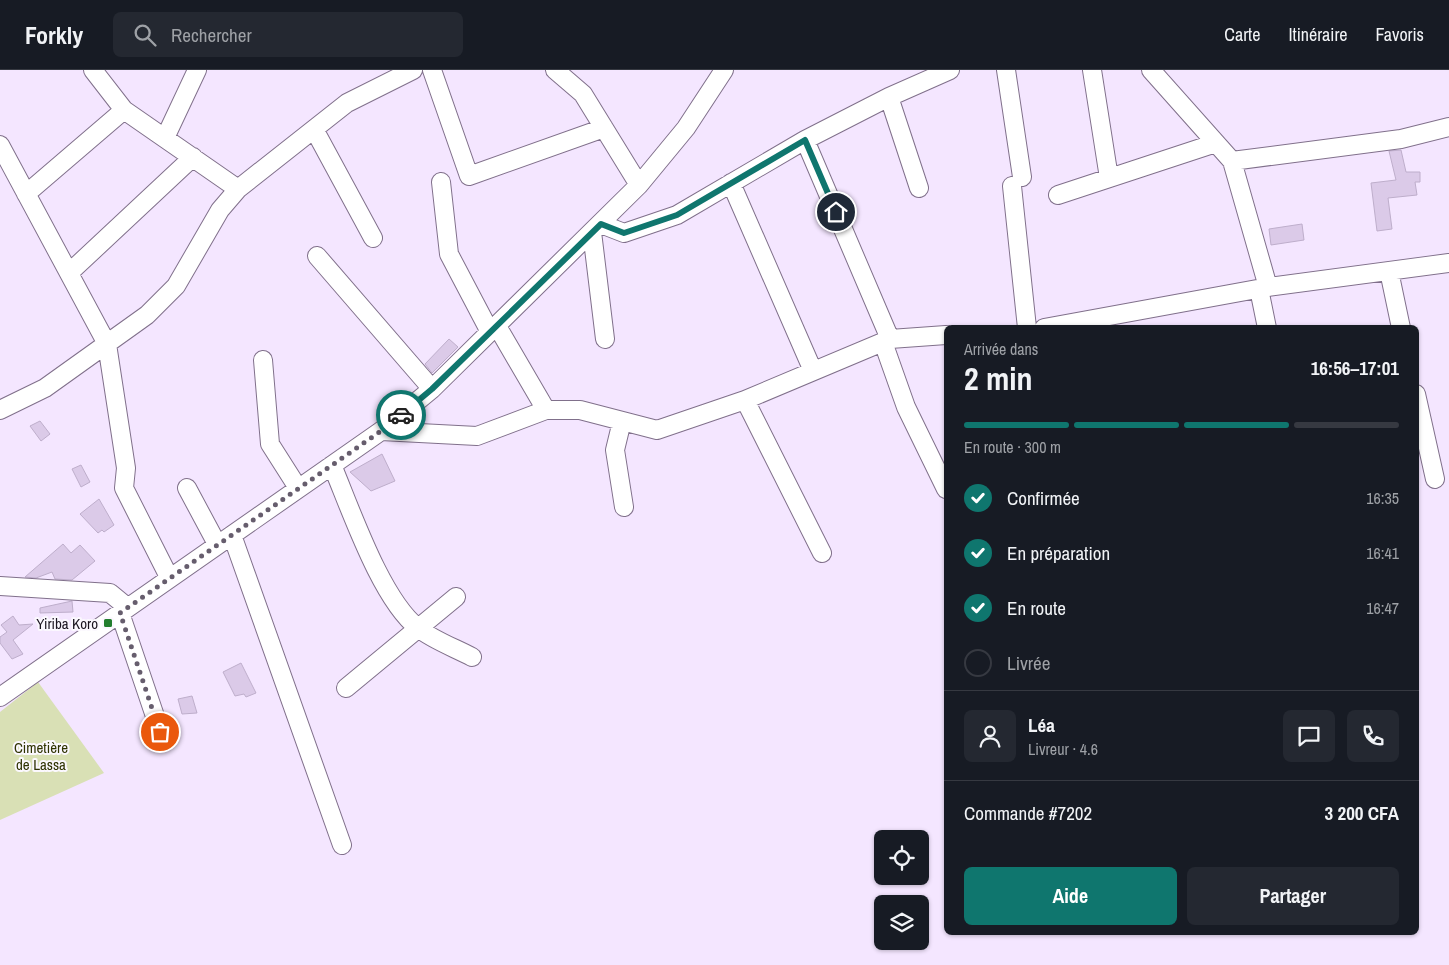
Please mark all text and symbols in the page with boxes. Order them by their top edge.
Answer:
search box [113,12,463,57]
text: Forkly [25,19,83,51]
icon: search [131,21,159,49]
text: Rechercher [171,22,252,48]
text: Carte [1224,22,1260,47]
text: Itinéraire [1288,22,1348,47]
text: Favoris [1376,22,1424,47]
pin [815,191,857,233]
icon: home [822,198,850,226]
text: Arrivée dans [964,338,1038,360]
text: 16:56–17:01 [1311,355,1399,381]
text: 2 min [964,357,1033,400]
courier [376,390,426,440]
icon: car [387,401,415,429]
text: En route · 300 m [964,436,1061,458]
icon: check [964,484,992,512]
text: Confirmée [1007,485,1080,511]
text: 16:35 [1366,487,1399,509]
icon: check [964,539,992,567]
text: En préparation [1007,540,1110,566]
text: 16:41 [1366,542,1399,564]
icon: check [964,594,992,622]
text: En route [1007,595,1066,621]
text: 16:47 [1366,597,1399,619]
place label: Yiriba Koro [36,613,98,634]
marker: Yiriba Koro [102,617,114,629]
text: Livrée [1007,650,1050,676]
button: person [964,710,1016,762]
button: chat [1283,710,1335,762]
button: phone [1347,710,1399,762]
pin [139,711,181,753]
text: Léa [1028,712,1055,738]
icon: bag [146,718,174,746]
park label: Cimetière de Lassa [14,737,68,775]
text: Livreur · 4.6 [1028,738,1098,760]
text: Commande #7202 [964,800,1092,826]
text: 3 200 CFA [1325,800,1399,826]
map controls [874,830,929,950]
button: locate [874,830,929,885]
button: Aide [964,867,1177,925]
button: Partager [1187,867,1399,925]
button: layers [874,895,929,950]

